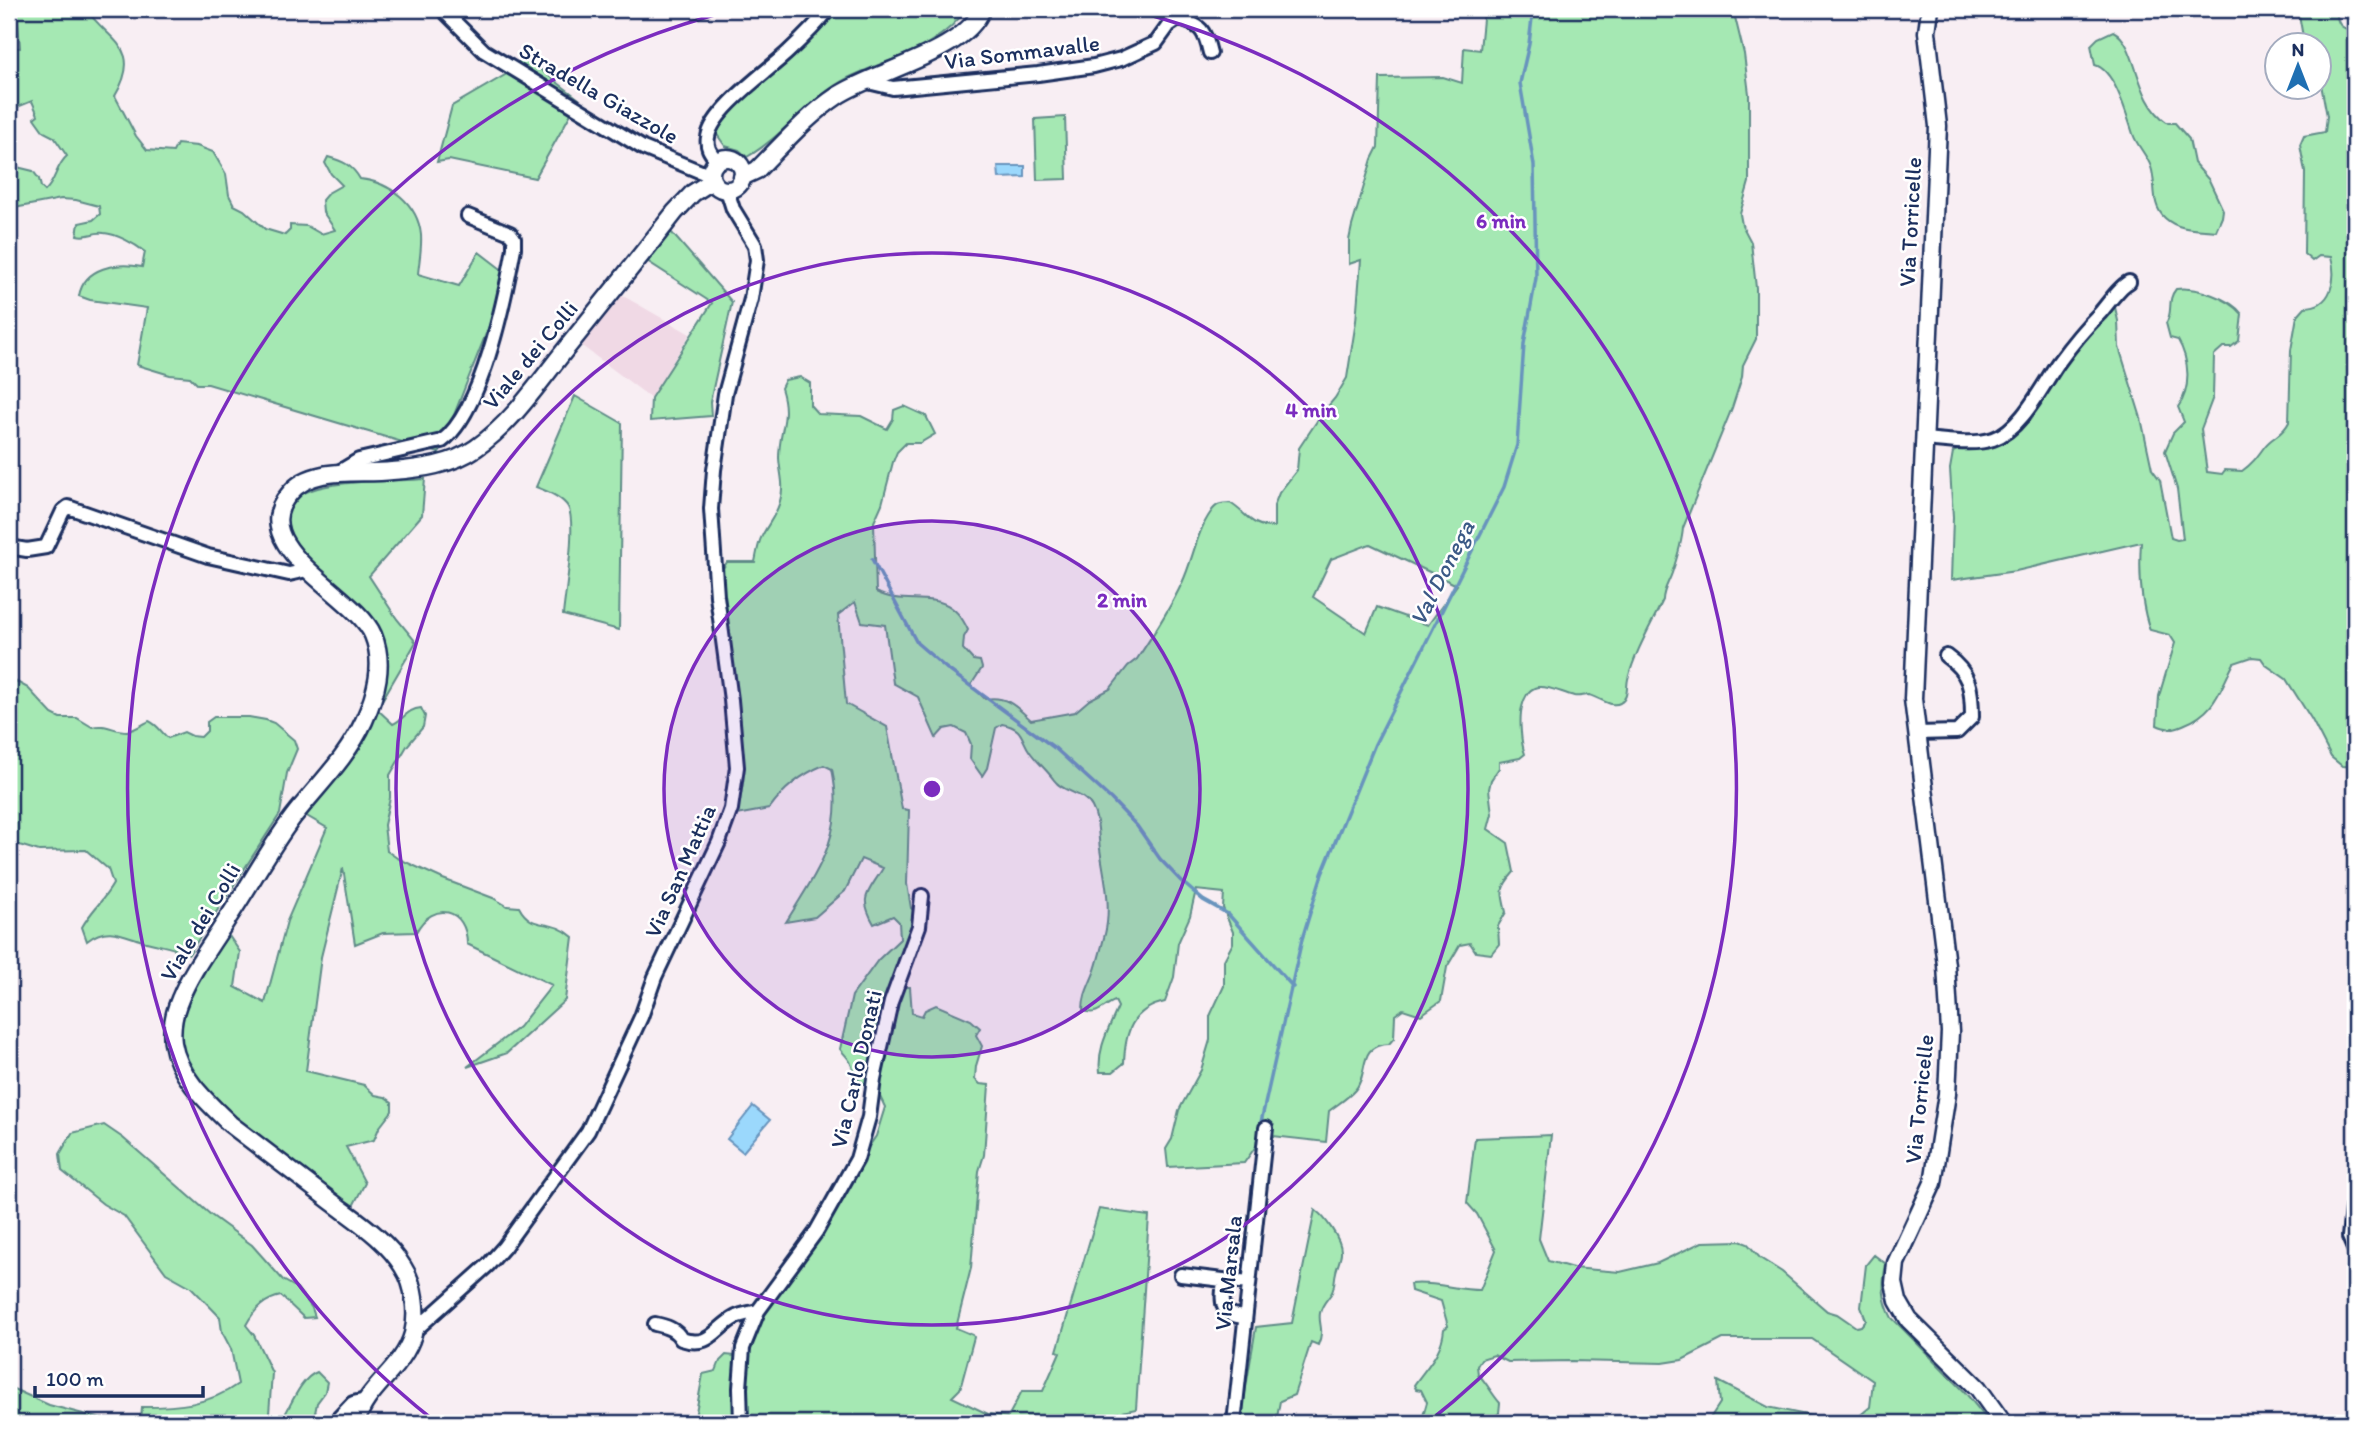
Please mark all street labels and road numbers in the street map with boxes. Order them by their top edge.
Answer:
street label: Via Sommavalle [943,29,1101,75]
street label: Stradella Giazzole [514,36,684,150]
street label: Via Torricelle [1893,156,1927,288]
street label: Viale dei Colli [476,295,584,415]
street label: Via San Mattia [638,800,722,942]
street label: Viale dei Colli [154,858,246,986]
street label: Via Carlo Donati [824,987,888,1151]
street label: Via Torricelle [1898,1033,1940,1165]
street label: Via Marsala [1208,1214,1248,1332]

